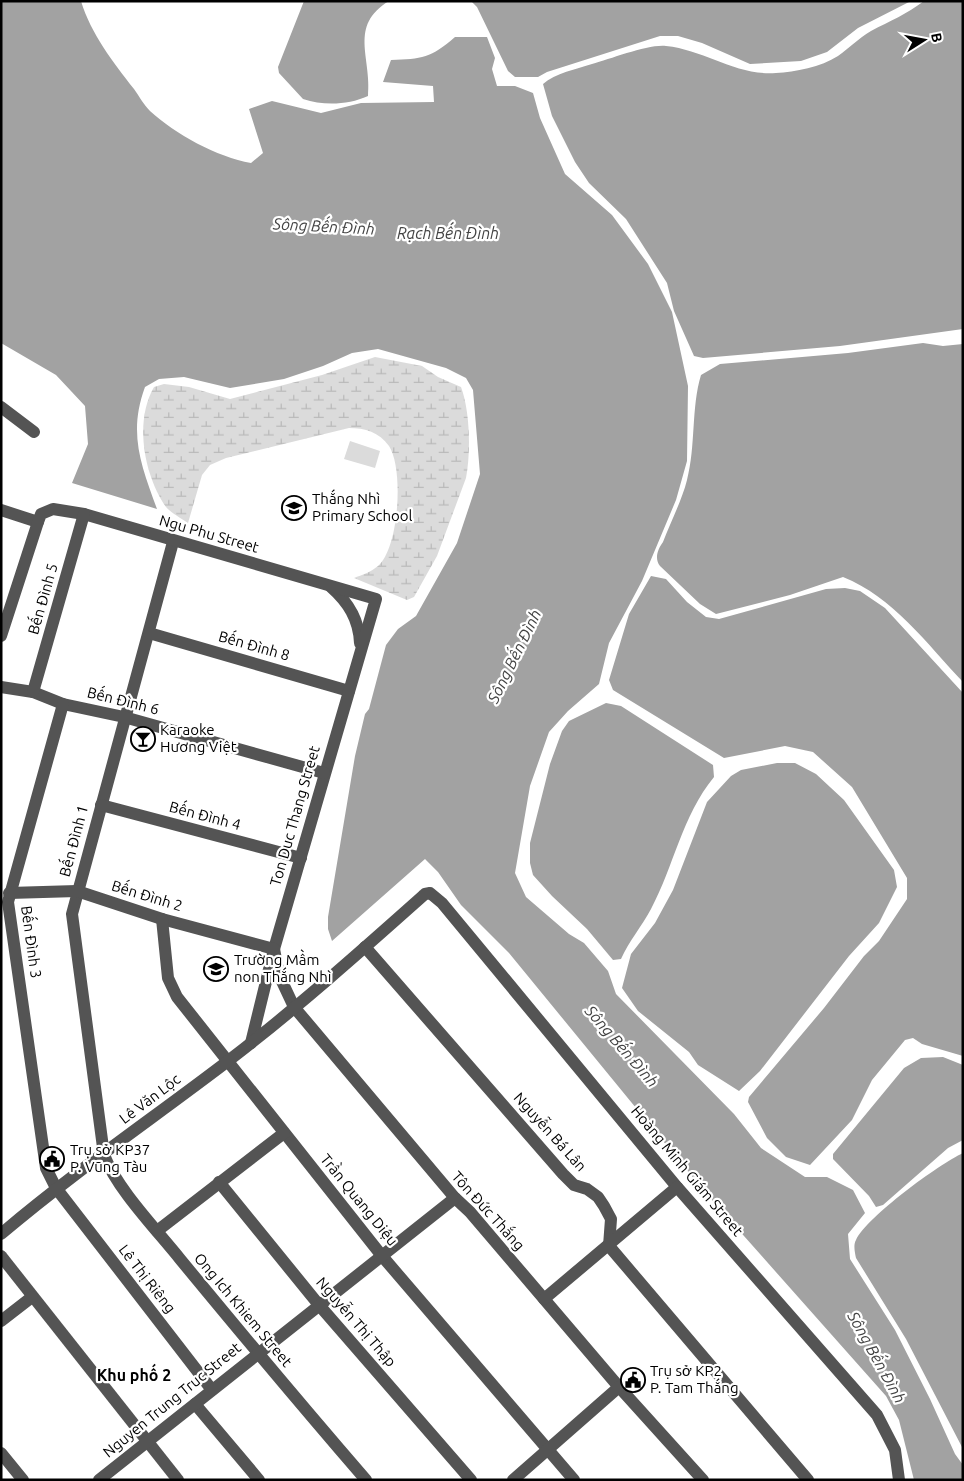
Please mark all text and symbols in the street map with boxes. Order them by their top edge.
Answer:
north arrow [899,15,949,65]
text: B [928,31,946,44]
water label: Sông Bến Đình [272,211,375,238]
water label: Rạch Bến Đình [397,221,499,242]
place label: Thắng Nhì Primary School [312,489,413,524]
school or university icon: Thắng Nhì Primary School [281,495,307,521]
street label: Ngu Phu Street [157,511,261,556]
street label: Bến Đình 5 [23,561,61,636]
water label: Sông Bến Đình [481,605,544,707]
street label: Bến Đình 8 [217,626,292,664]
street label: Bến Đình 6 [86,682,161,718]
place label: Karaoke Hương Việt [160,721,237,755]
bar icon: Karaoke Hương Việt [130,726,156,752]
street label: Ton Duc Thang Street [266,744,323,888]
street label: Bến Đình 4 [168,796,243,833]
street label: Bến Đình 1 [54,803,91,878]
street label: Bến Đình 2 [110,875,185,914]
street label: Bến Đình 3 [18,904,47,979]
place label: Trường Mầm non Thắng Nhì [234,949,332,985]
school or university icon: Trường Mầm non Thắng Nhì [203,956,229,982]
water label: Sông Bến Đình [581,999,664,1090]
street label: Lê Văn Lộc [116,1070,183,1127]
street label: Nguyễn Bá Lân [511,1088,591,1174]
street label: Hoàng Minh Giám Street [628,1102,747,1239]
place label: Trụ sở KP37 P. Vũng Tàu [70,1141,150,1175]
public building icon: Trụ sở KP37 P. Vũng Tàu [39,1146,65,1172]
street label: Trần Quang Diệu [317,1149,403,1249]
street label: Tôn Đức Thắng [449,1167,529,1254]
street label: Lê Thị Riêng [116,1241,179,1316]
street label: Ong Ich Khiem Street [191,1249,296,1370]
street label: Nguyễn Thị Thập [313,1272,401,1370]
water label: Sông Bến Đình [844,1306,912,1406]
street label: Nguyen Trung Truc Street [99,1339,244,1460]
place label: Trụ sở KP2 P. Tam Thắng [650,1362,739,1396]
district label: Khu phố 2 [97,1363,171,1384]
public building icon: Trụ sở KP2 P. Tam Thắng [620,1367,646,1393]

